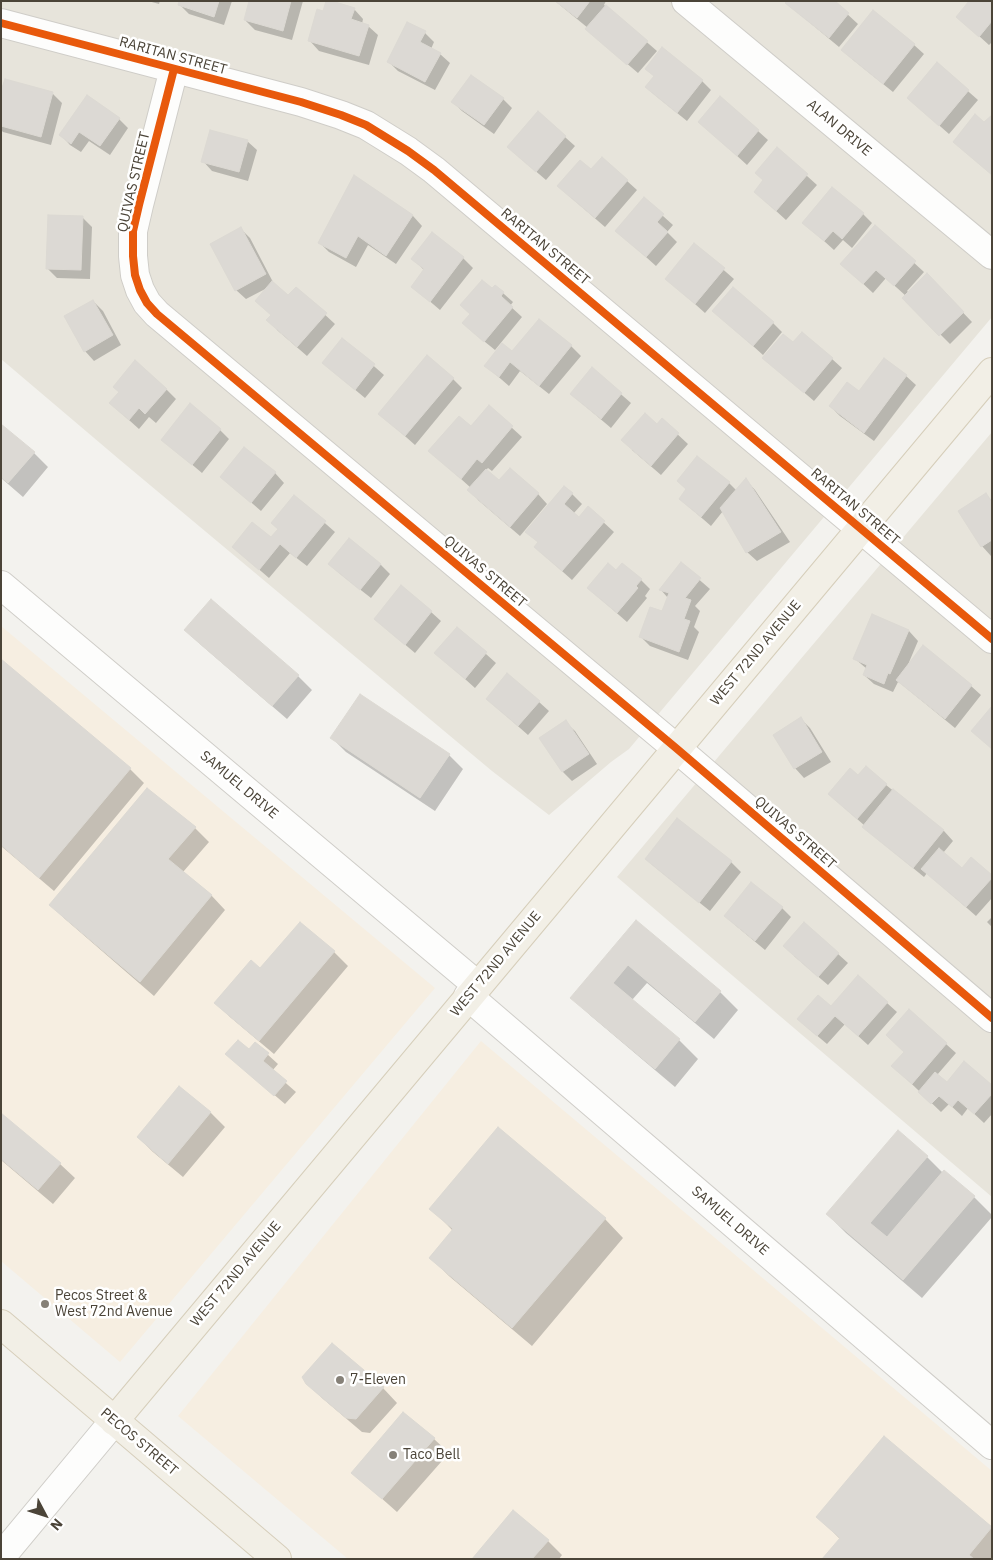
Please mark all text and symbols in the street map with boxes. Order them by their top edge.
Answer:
street label: RARITAN STREET [117,34,229,78]
street label: ALAN DRIVE [803,96,875,160]
street label: QUIVAS STREET [114,130,154,234]
street label: RARITAN STREET [497,205,593,289]
street label: RARITAN STREET [807,465,903,549]
street label: QUIVAS STREET [440,533,530,611]
street label: WEST 72ND AVENUE [707,597,805,709]
street label: SAMUEL DRIVE [196,747,282,823]
street label: QUIVAS STREET [751,793,839,873]
street label: WEST 72ND AVENUE [447,908,545,1020]
street label: SAMUEL DRIVE [688,1183,772,1259]
street label: WEST 72ND AVENUE [187,1218,285,1330]
place label: Pecos Street & West 72nd Avenue [55,1288,173,1320]
marker: Pecos Street & West 72nd Avenue [39,1298,51,1310]
place label: 7-Eleven [350,1372,406,1388]
marker: 7-Eleven [334,1374,346,1386]
street label: PECOS STREET [97,1405,181,1479]
place label: Taco Bell [403,1447,460,1463]
marker: Taco Bell [387,1449,399,1461]
north arrow [20,1490,70,1540]
text: N [46,1515,67,1534]

